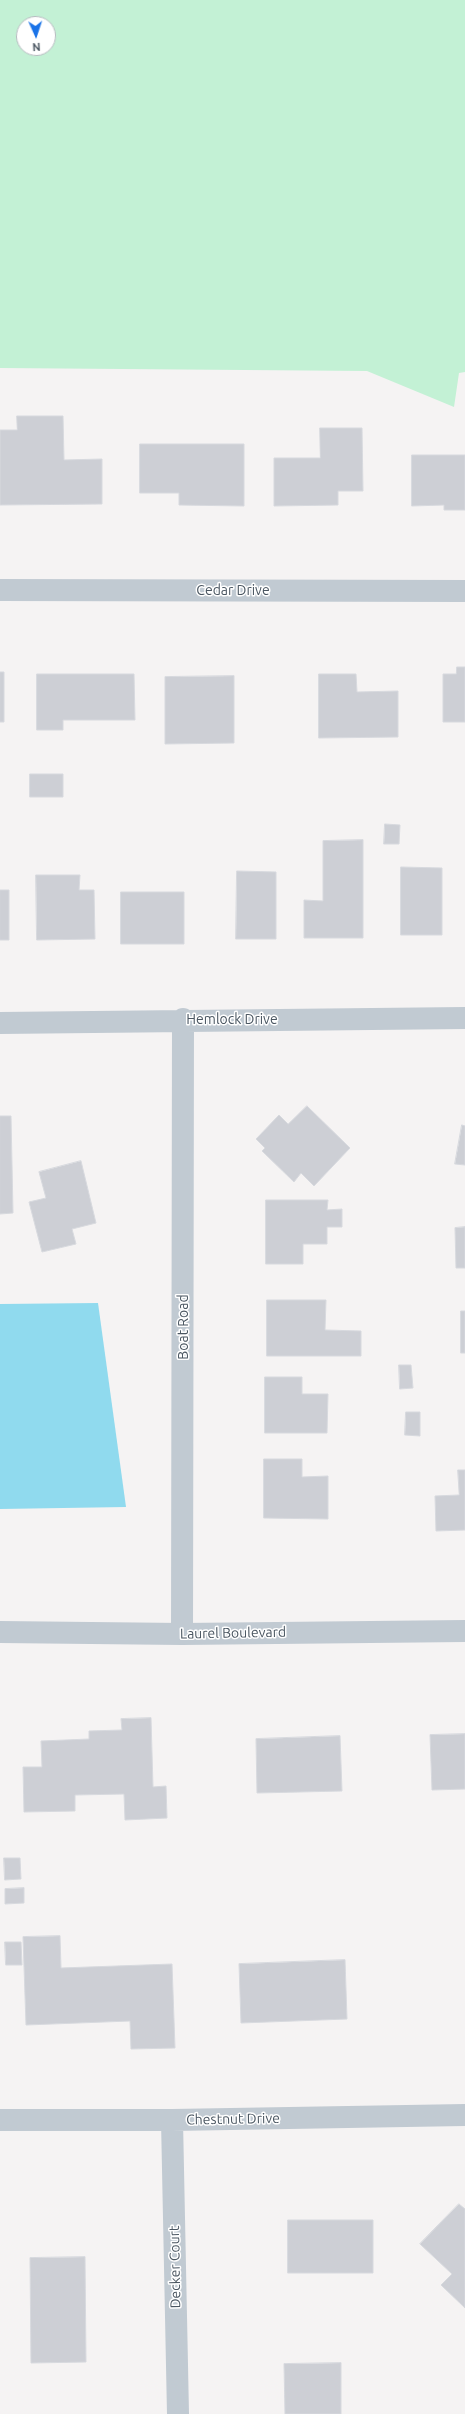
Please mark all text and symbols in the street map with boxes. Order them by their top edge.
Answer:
north arrow [16,16,56,56]
text: N [32,41,41,53]
street label: Cedar Drive [196,582,270,598]
street label: Hemlock Drive [186,1011,278,1027]
street label: Boat Road [175,1294,191,1360]
street label: Laurel Boulevard [180,1624,286,1642]
street label: Chestnut Drive [186,2110,280,2128]
street label: Decker Court [166,2225,184,2309]

